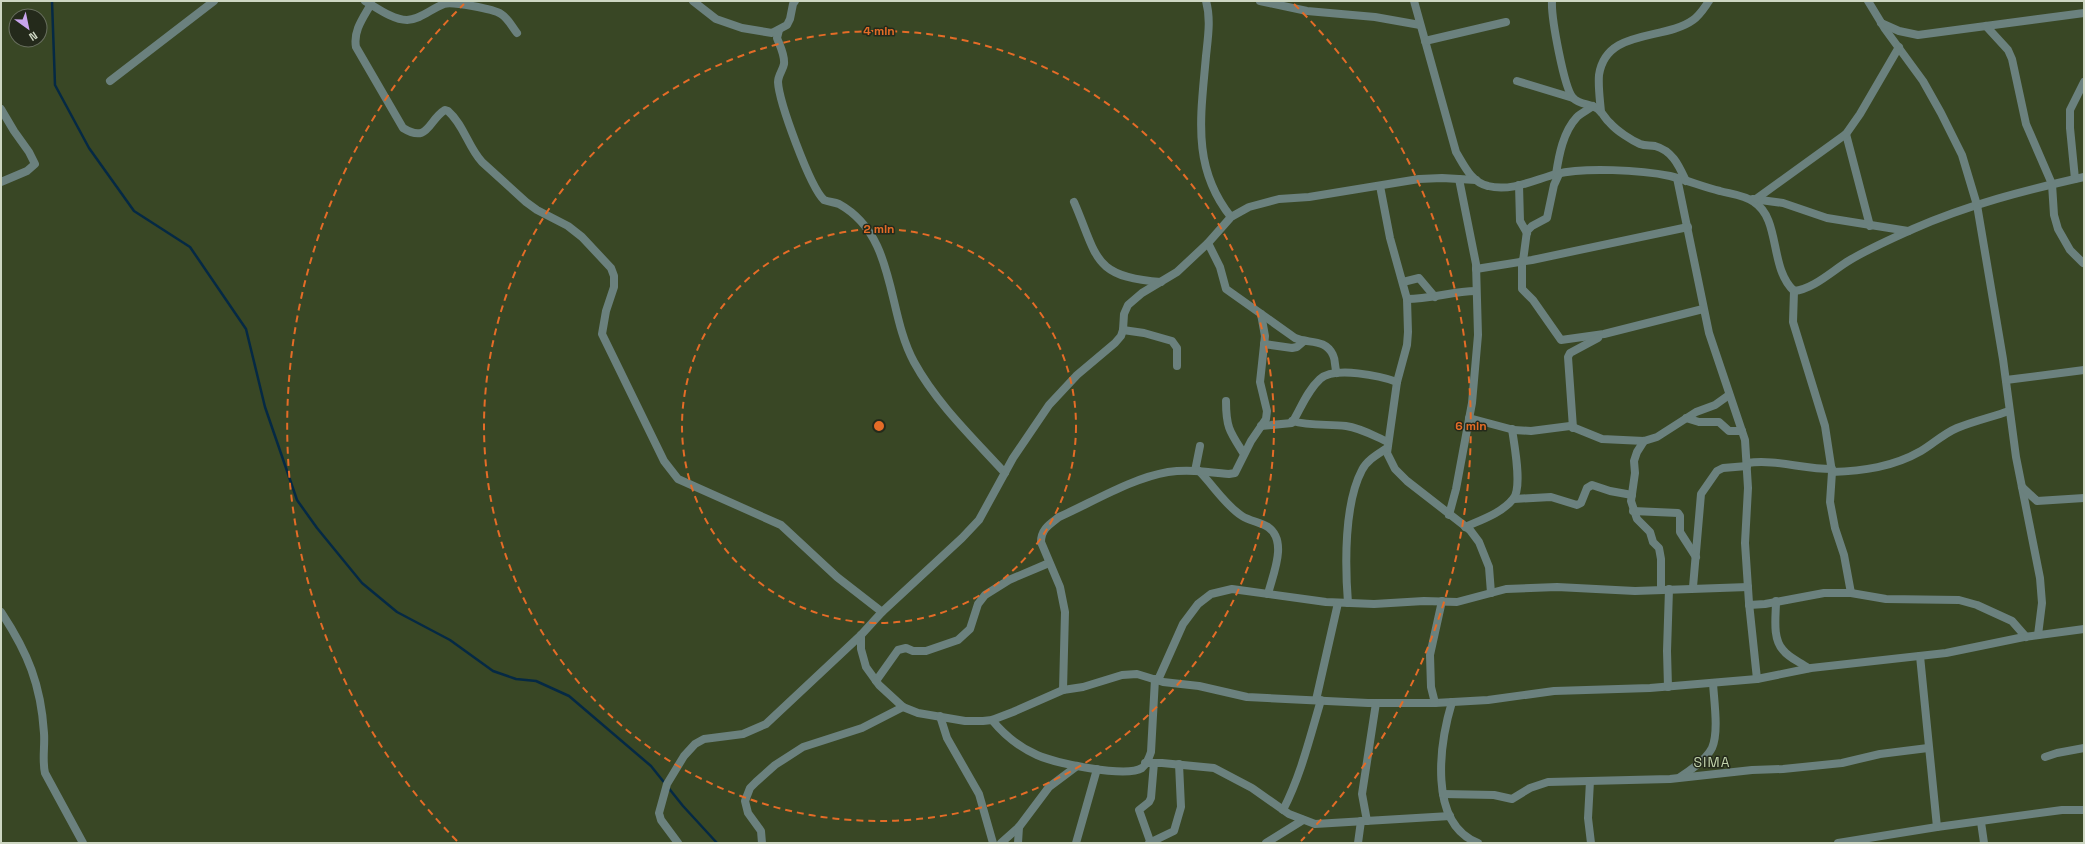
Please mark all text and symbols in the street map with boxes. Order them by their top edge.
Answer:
north arrow [8,8,48,48]
text: 4 min [863,23,895,39]
text: N [27,29,40,44]
text: 2 min [863,221,895,237]
text: 6 min [1455,418,1487,434]
centre of rings [872,419,886,433]
district label: SIMA [1694,753,1730,771]

